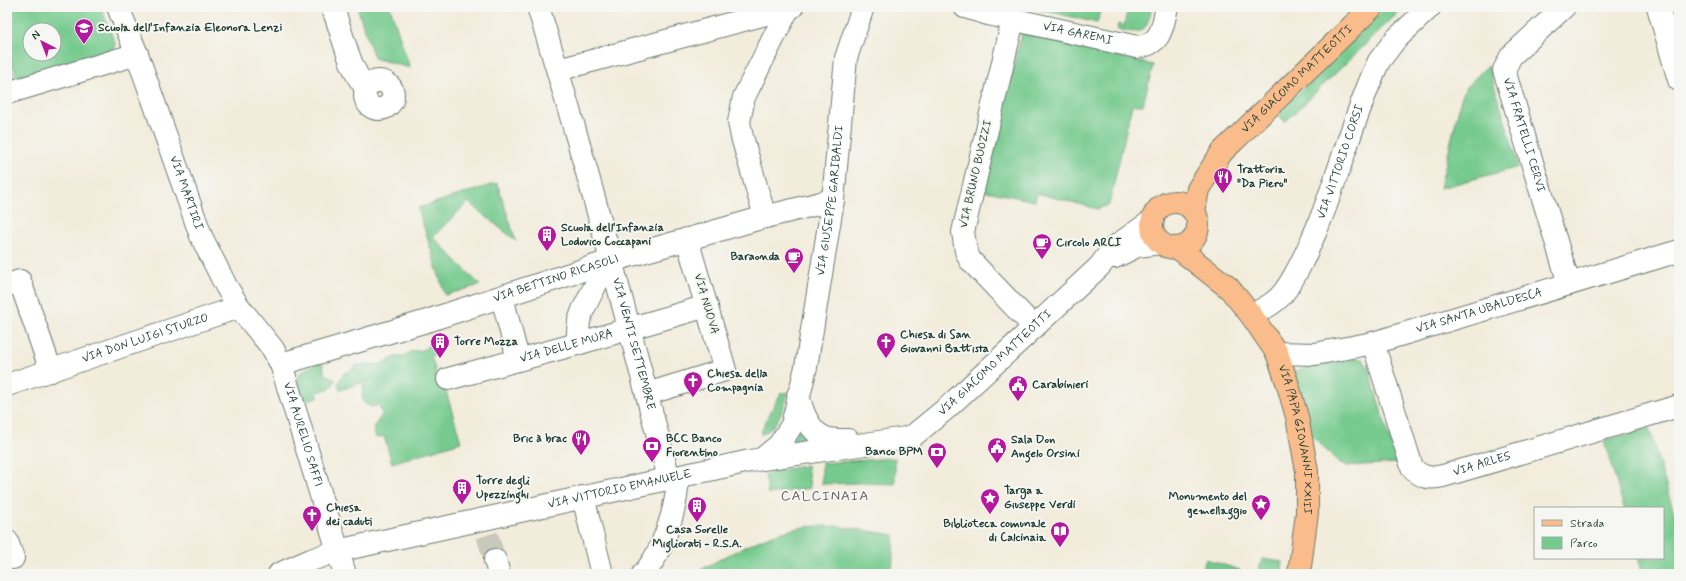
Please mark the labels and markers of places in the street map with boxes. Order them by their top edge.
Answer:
school or university icon: Scuola dell'Infanzia Eleonora Lenzi [73,17,95,45]
place label: Scuola dell'Infanzia Eleonora Lenzi [98,20,282,36]
place label: Trattoria "Da Piero" [1237,162,1288,192]
restaurant icon: Trattoria "Da Piero" [1212,166,1234,194]
place label: Scuola dell'Infanzia Lodovico Coccapani [561,220,664,250]
building icon: Scuola dell'Infanzia Lodovico Coccapani [536,224,558,252]
cafe icon: Circolo ARCI [1031,232,1053,260]
place label: Circolo ARCI [1056,235,1122,251]
cafe icon: Baraonda [783,246,805,274]
place label: Baraonda [730,249,780,265]
place label: Chiesa di San Giovanni Battista [900,327,989,357]
building icon: Torre Mozza [429,331,451,359]
church icon: Chiesa di San Giovanni Battista [875,331,897,359]
place label: Torre Mozza [454,334,518,350]
place label: Chiesa della Compagnia [707,366,768,396]
church icon: Chiesa della Compagnia [682,370,704,398]
public building icon: Carabinieri [1007,374,1029,402]
place label: Carabinieri [1032,377,1089,393]
restaurant icon: Bric à brac [570,428,592,456]
place label: Bric à brac [513,431,567,447]
place label: BCC Banco Fiorentino [666,431,722,461]
place label: Sala Don Angelo Orsini [1011,432,1080,463]
bank icon: BCC Banco Fiorentino [641,435,663,463]
public building icon: Sala Don Angelo Orsini [986,436,1008,464]
bank icon: Banco BPM [926,441,948,469]
place label: Banco BPM [865,444,923,460]
place label: Torre degli Upezzinghi [476,473,530,504]
building icon: Torre degli Upezzinghi [451,477,473,505]
place label: Targa a Giuseppe Verdi [1004,483,1076,513]
place icon: Targa a Giuseppe Verdi [979,487,1001,515]
place label: Monumento del gemellaggio [1168,489,1247,520]
place icon: Monumento del gemellaggio [1250,493,1272,521]
building icon: Casa Sorelle Migliorati - R.S.A. [686,495,708,523]
place label: Chiesa dei caduti [326,500,372,530]
church icon: Chiesa dei caduti [301,504,323,532]
place label: Biblioteca comunale di Calcinaia [943,516,1047,546]
library icon: Biblioteca comunale di Calcinaia [1049,520,1071,548]
place label: Casa Sorelle Migliorati - R.S.A. [652,522,742,553]

